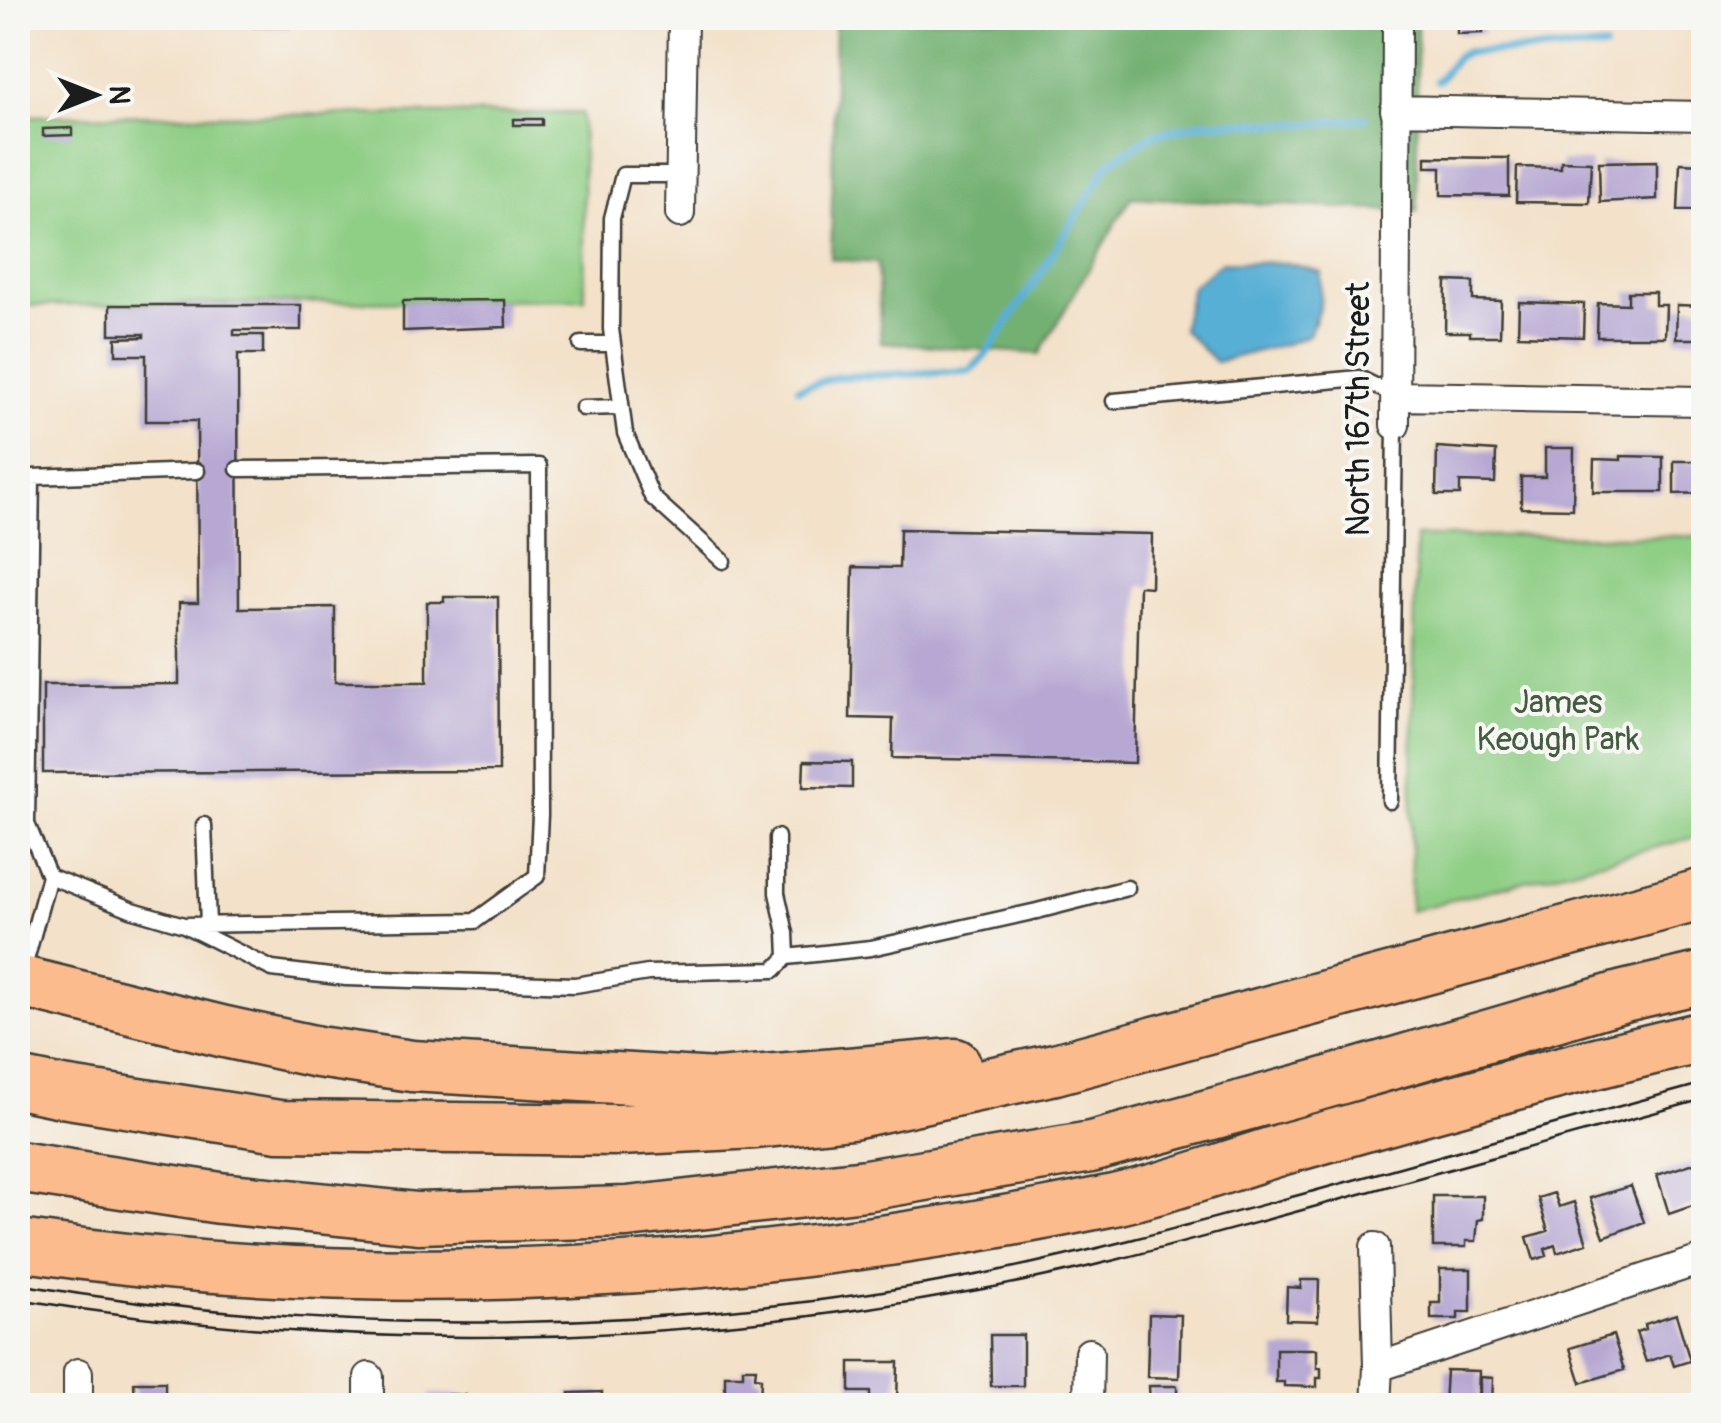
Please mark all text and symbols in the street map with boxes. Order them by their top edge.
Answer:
north arrow [45,45,145,145]
text: N [101,86,136,104]
street label: North 167th Street [1339,282,1379,536]
park label: James Keough Park [1477,683,1639,760]

